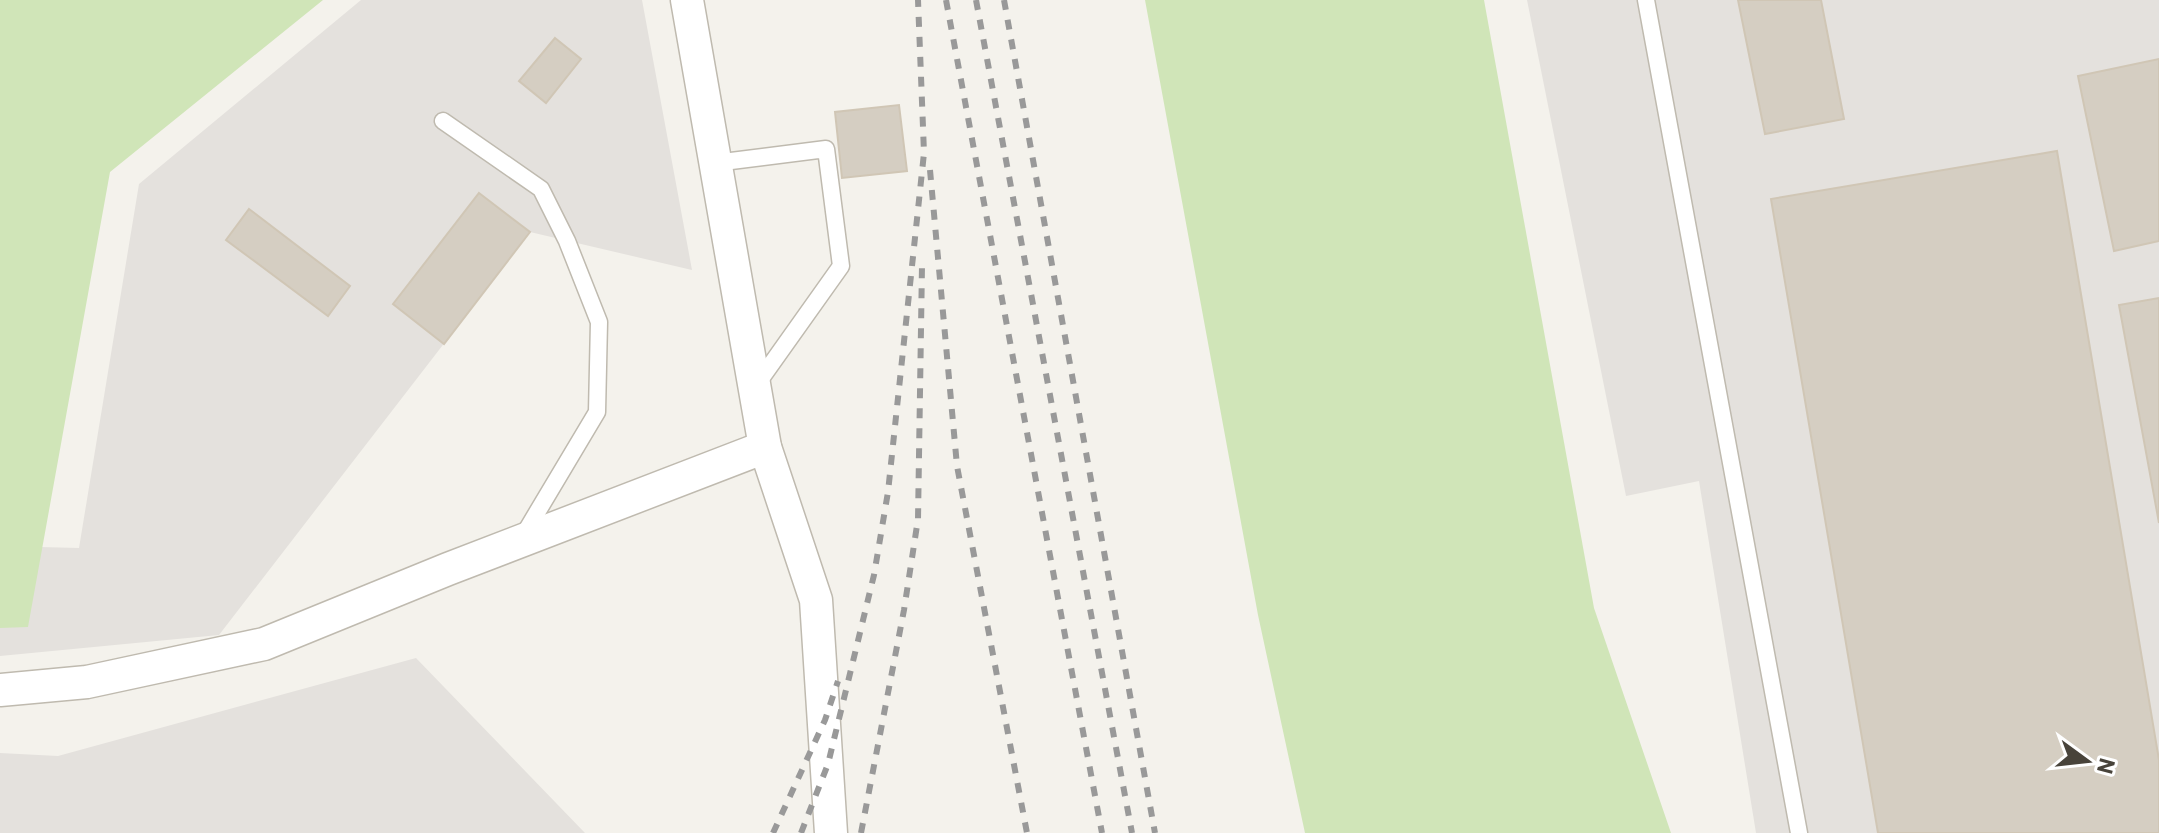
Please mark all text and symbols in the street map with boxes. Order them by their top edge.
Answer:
north arrow [2047,721,2127,801]
text: N [2093,756,2122,777]

